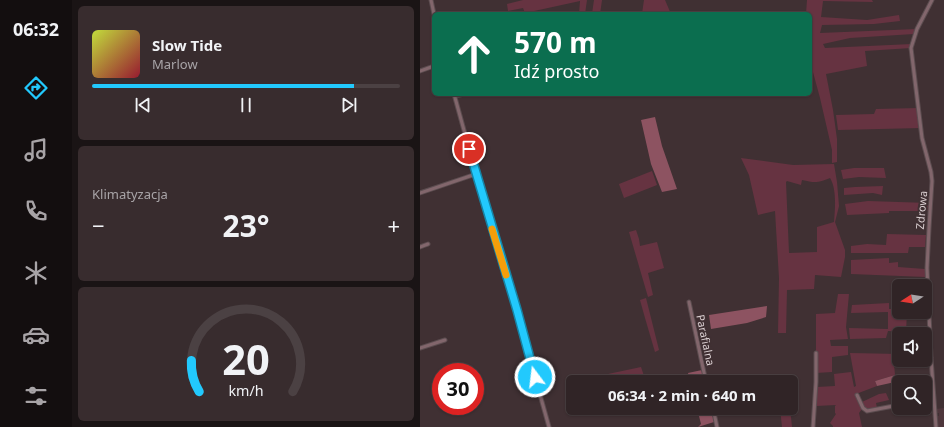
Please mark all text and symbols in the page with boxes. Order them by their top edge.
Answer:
text: 06:32 [13,17,59,41]
text: 570 m [514,23,597,61]
icon: ahead [448,28,500,80]
text: Slow Tide [152,35,222,55]
text: Marlow [152,55,198,73]
text: Idź prosto [514,59,599,83]
icon: directions [22,74,50,102]
icon: previous [132,94,154,116]
icon: pause [235,94,257,116]
icon: next [338,94,360,116]
pin [452,132,486,166]
icon: music [22,136,50,164]
icon: arrive [458,138,480,160]
text: Klimatyzacja [92,185,168,203]
street label: Zdrowa [912,190,930,230]
icon: phone [22,197,50,225]
text: 23° [222,205,270,246]
text: − [92,210,105,240]
text: + [387,210,400,240]
icon: climate [22,259,50,287]
north arrow [892,279,932,319]
map controls [892,279,932,415]
street label: Parafialna [693,313,719,367]
icon: car [22,321,50,349]
button: sound [892,327,932,367]
text: 20 [222,331,270,387]
position arrow [514,356,556,398]
speed limit sign: 30 [432,363,484,415]
button: search [892,375,932,415]
text: km/h [228,380,264,399]
icon: filters [22,382,50,410]
text: 06:34 · 2 min · 640 m [608,385,756,405]

